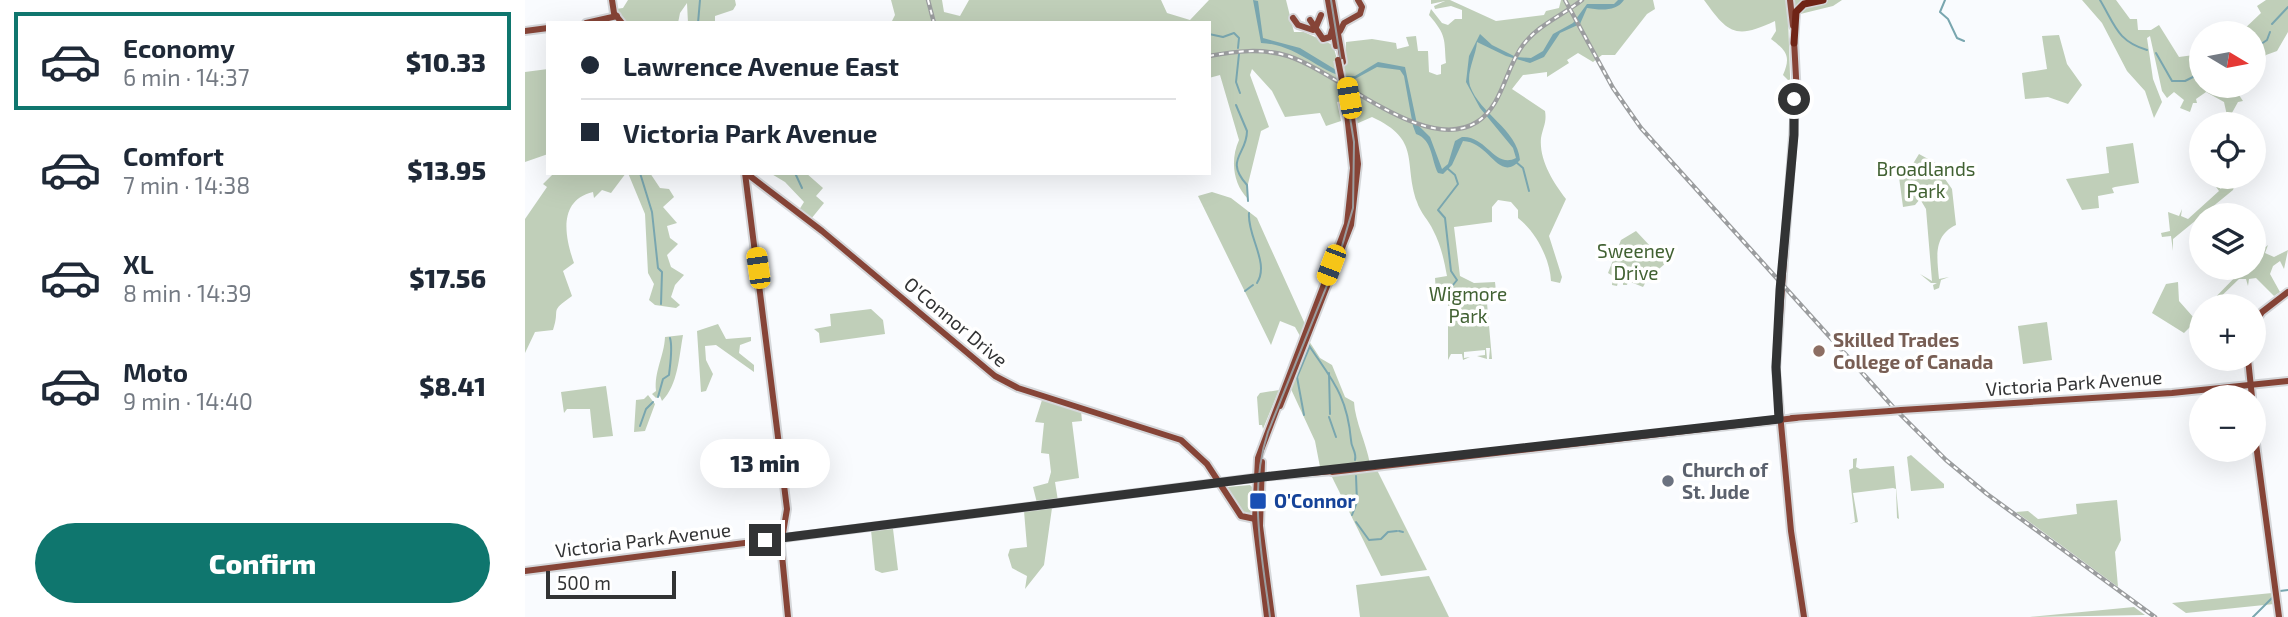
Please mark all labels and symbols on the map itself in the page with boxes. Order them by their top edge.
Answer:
north arrow [2189,21,2266,98]
car [1336,75,1363,121]
route start [1778,83,1810,115]
park label: Broadlands Park [1877,157,1975,202]
park label: Sweeney Drive [1597,239,1675,284]
car [1314,242,1349,288]
car [745,246,772,290]
street label: O'Connor Drive [900,272,1013,371]
park label: Wigmore Park [1429,282,1507,327]
place label: Skilled Trades College of Canada [1833,328,1993,373]
marker: Skilled Trades College of Canada [1811,343,1827,359]
street label: Victoria Park Avenue [1985,365,2163,400]
callout: 13 min [700,438,830,488]
place label: Church of St. Jude [1682,458,1769,503]
marker: Church of St. Jude [1660,473,1676,489]
place label: O'Connor [1274,489,1356,512]
marker: O'Connor [1248,491,1268,511]
street label: Victoria Park Avenue [554,517,732,562]
route end [749,524,781,556]
scale bar [546,568,675,600]

